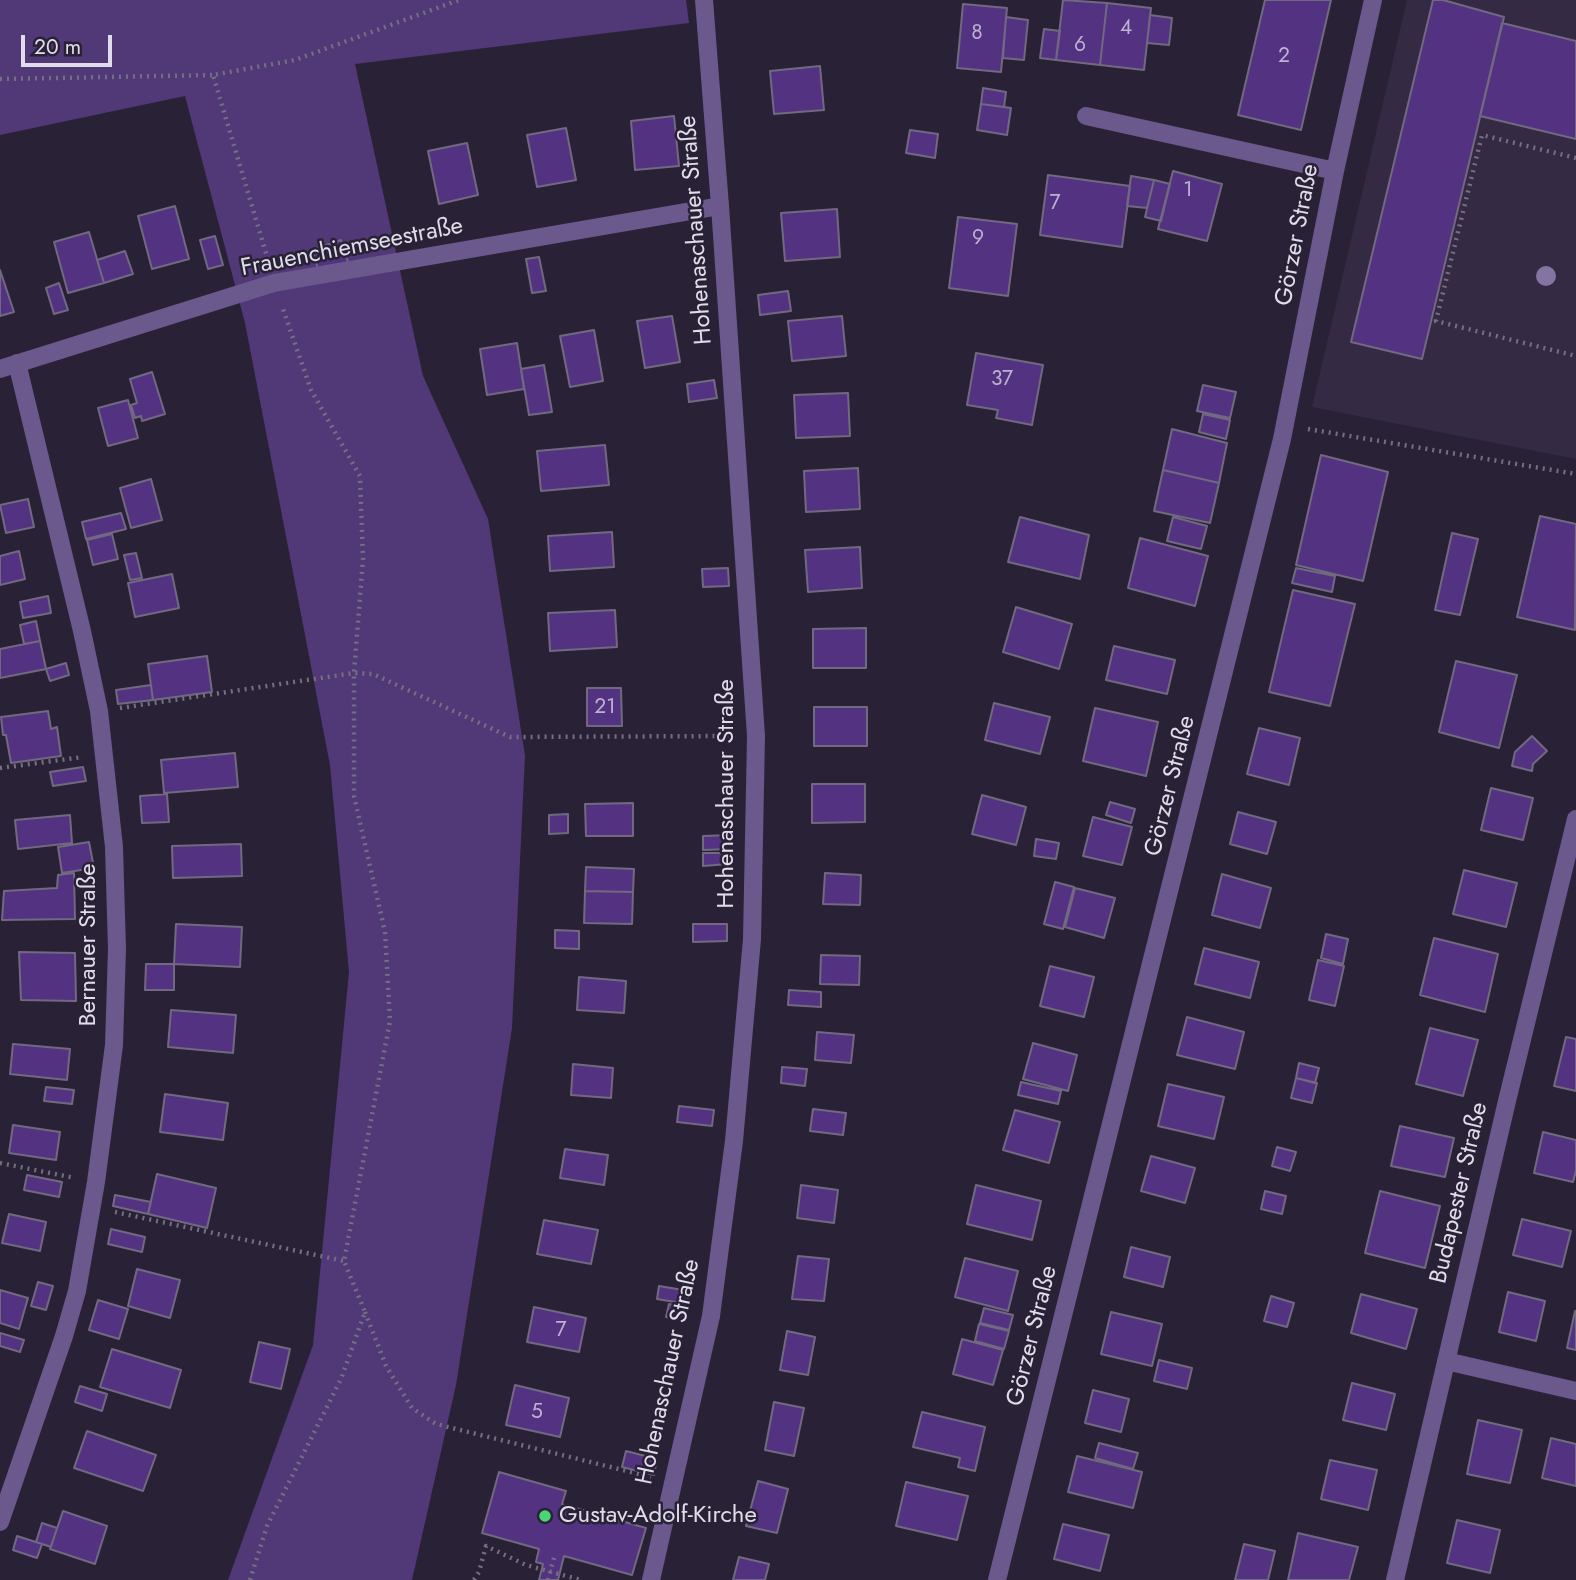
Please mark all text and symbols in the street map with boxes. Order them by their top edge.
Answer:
house number: 4 [1120,16,1132,42]
scale bar [24,21,116,65]
house number: 8 [971,21,983,47]
text: 20 m [34,32,81,62]
house number: 6 [1074,33,1086,59]
house number: 2 [1278,44,1290,70]
street label: Hohenaschauer Straße [675,114,719,346]
street label: Görzer Straße [1270,162,1326,308]
house number: 1 [1183,178,1193,204]
house number: 7 [1049,191,1061,217]
street label: Frauenchiemseestraße [238,212,466,284]
house number: 9 [972,226,984,252]
house number: 37 [991,367,1013,393]
street label: Hohenaschauer Straße [713,679,741,909]
house number: 21 [594,695,616,721]
street label: Görzer Straße [1140,713,1202,859]
street label: Bernauer Straße [75,863,103,1027]
street label: Budapester Straße [1425,1100,1495,1286]
street label: Hohenaschauer Straße [631,1257,707,1487]
street label: Görzer Straße [1002,1263,1064,1409]
house number: 7 [555,1318,567,1344]
house number: 5 [531,1400,543,1426]
place label: Gustav-Adolf-Kirche [559,1502,757,1530]
marker: Gustav-Adolf-Kirche [537,1508,553,1524]

